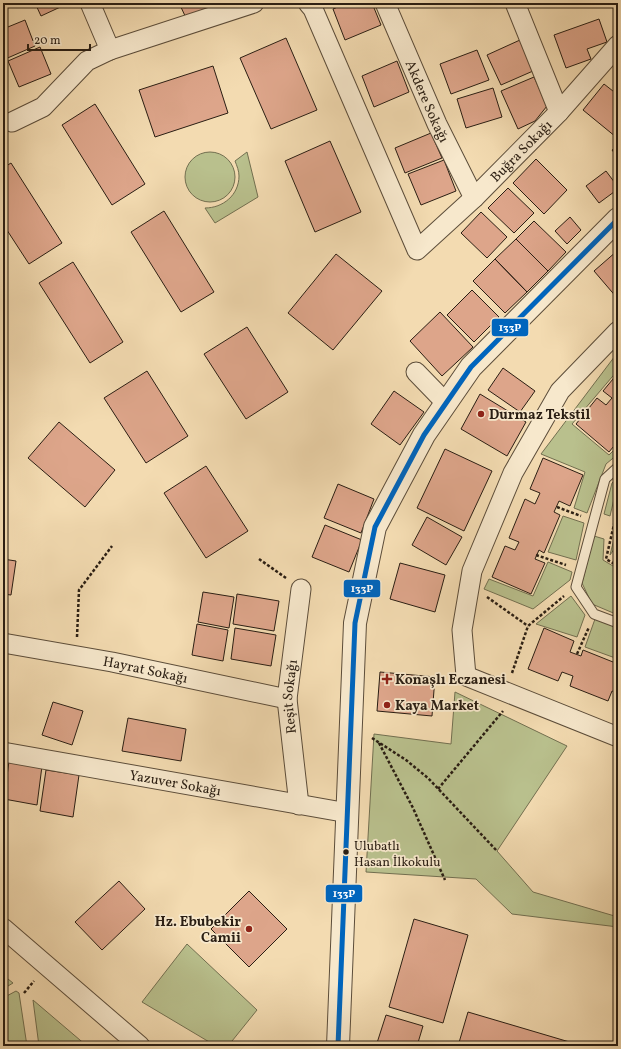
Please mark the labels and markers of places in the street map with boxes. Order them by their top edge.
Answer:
place label: Durmaz Tekstil [489,406,591,425]
marker: Durmaz Tekstil [476,409,486,419]
place label: Konaşlı Eczanesi [395,671,506,690]
marker: Konaşlı Eczanesi [382,674,392,684]
place label: Kaya Market [395,697,479,716]
marker: Kaya Market [382,700,392,710]
place label: Ulubatlı Hasan İlkokulu [354,838,440,872]
marker: Ulubatlı Hasan İlkokulu [341,847,351,857]
place label: Hz. Ebubekir Camii [155,913,241,948]
marker: Hz. Ebubekir Camii [244,924,254,934]

